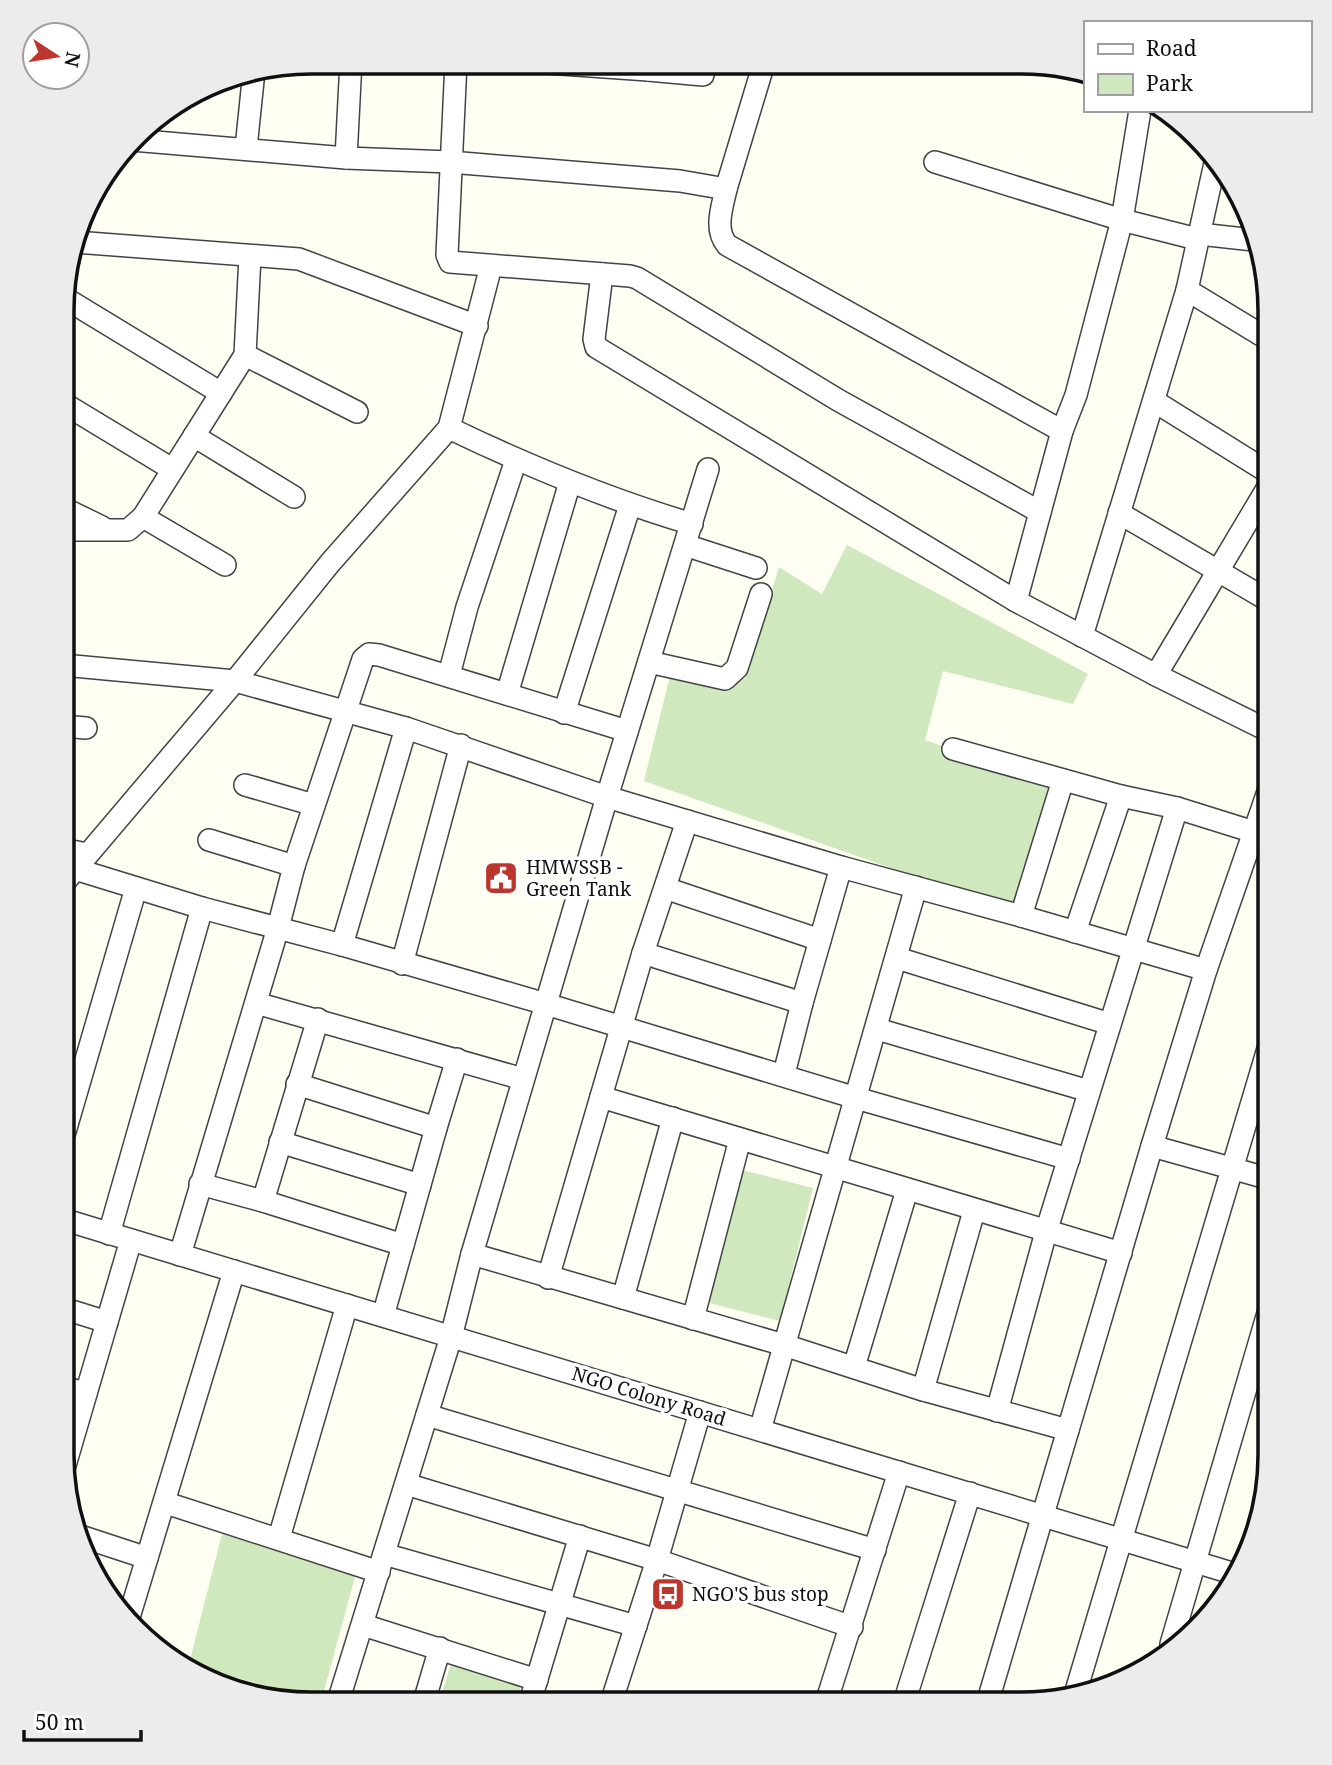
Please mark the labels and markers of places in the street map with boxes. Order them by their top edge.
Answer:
place label: HMWSSB - Green Tank [526,854,632,902]
public building icon: HMWSSB - Green Tank [482,859,520,897]
bus stop icon: NGO'S bus stop [649,1575,687,1613]
place label: NGO'S bus stop [692,1581,829,1607]

